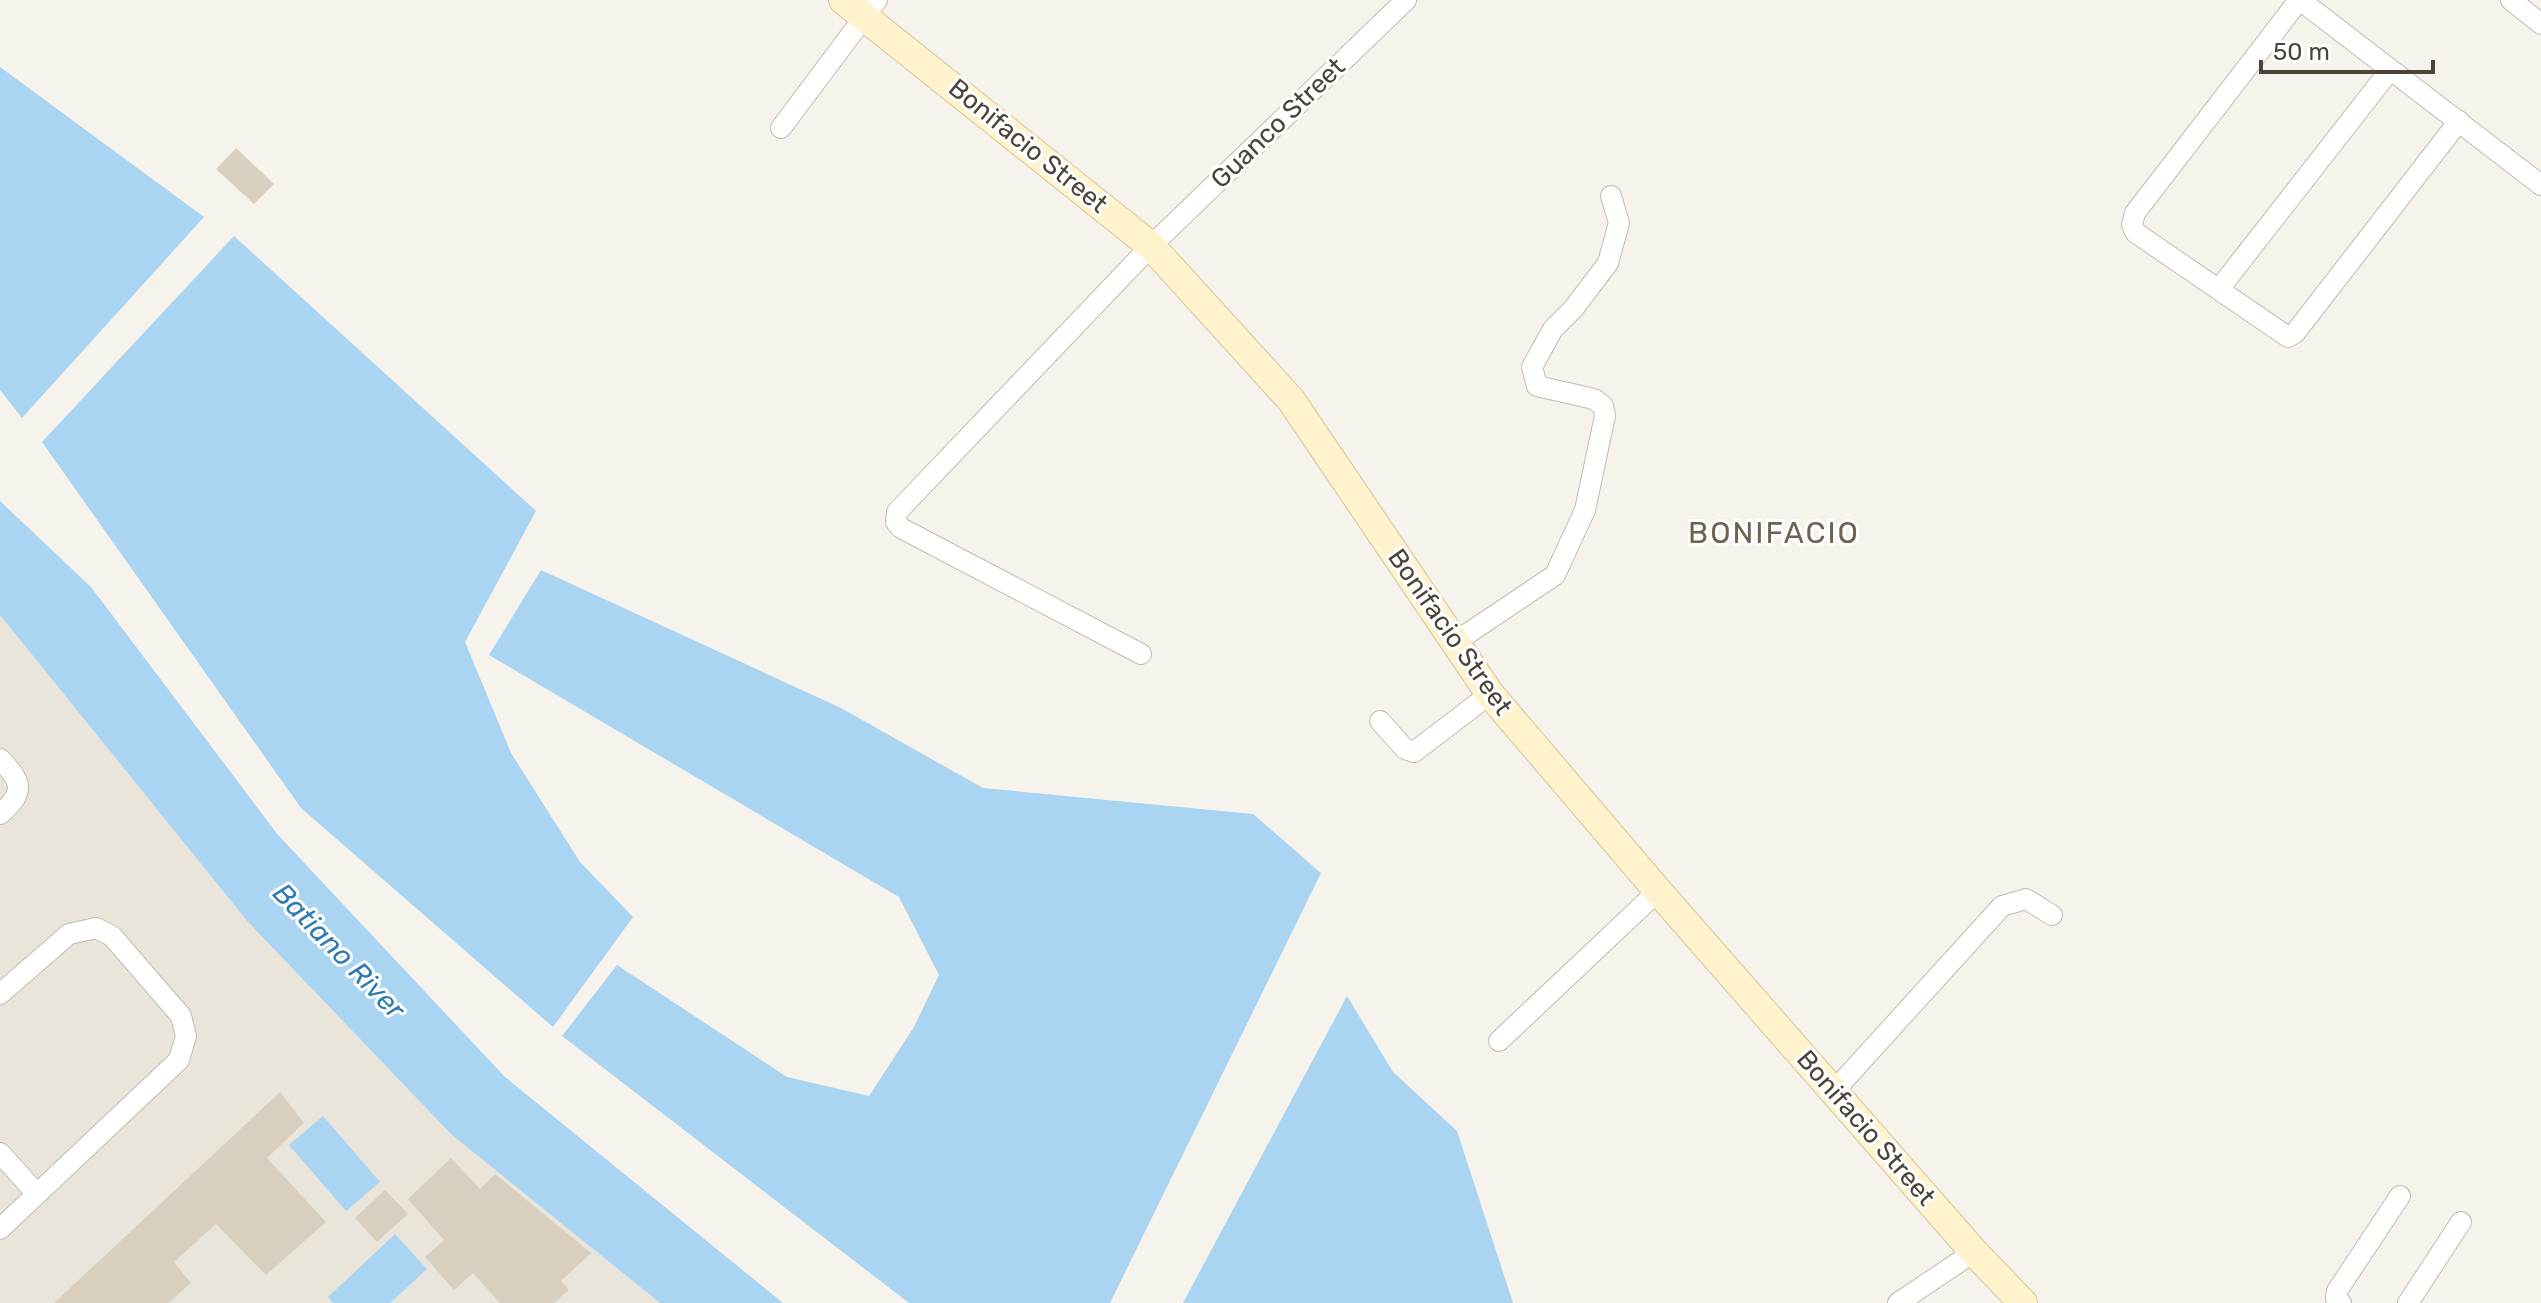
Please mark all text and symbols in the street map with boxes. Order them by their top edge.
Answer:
scale bar [2261,24,2433,74]
text: 50 m [2273,38,2330,66]
street label: Guanco Street [1205,51,1351,195]
street label: Bonifacio Street [942,72,1114,220]
district label: BONIFACIO [1688,515,1860,551]
street label: Bonifacio Street [1381,543,1519,721]
water label: Batiano River [266,876,413,1027]
street label: Bonifacio Street [1790,1044,1942,1212]

